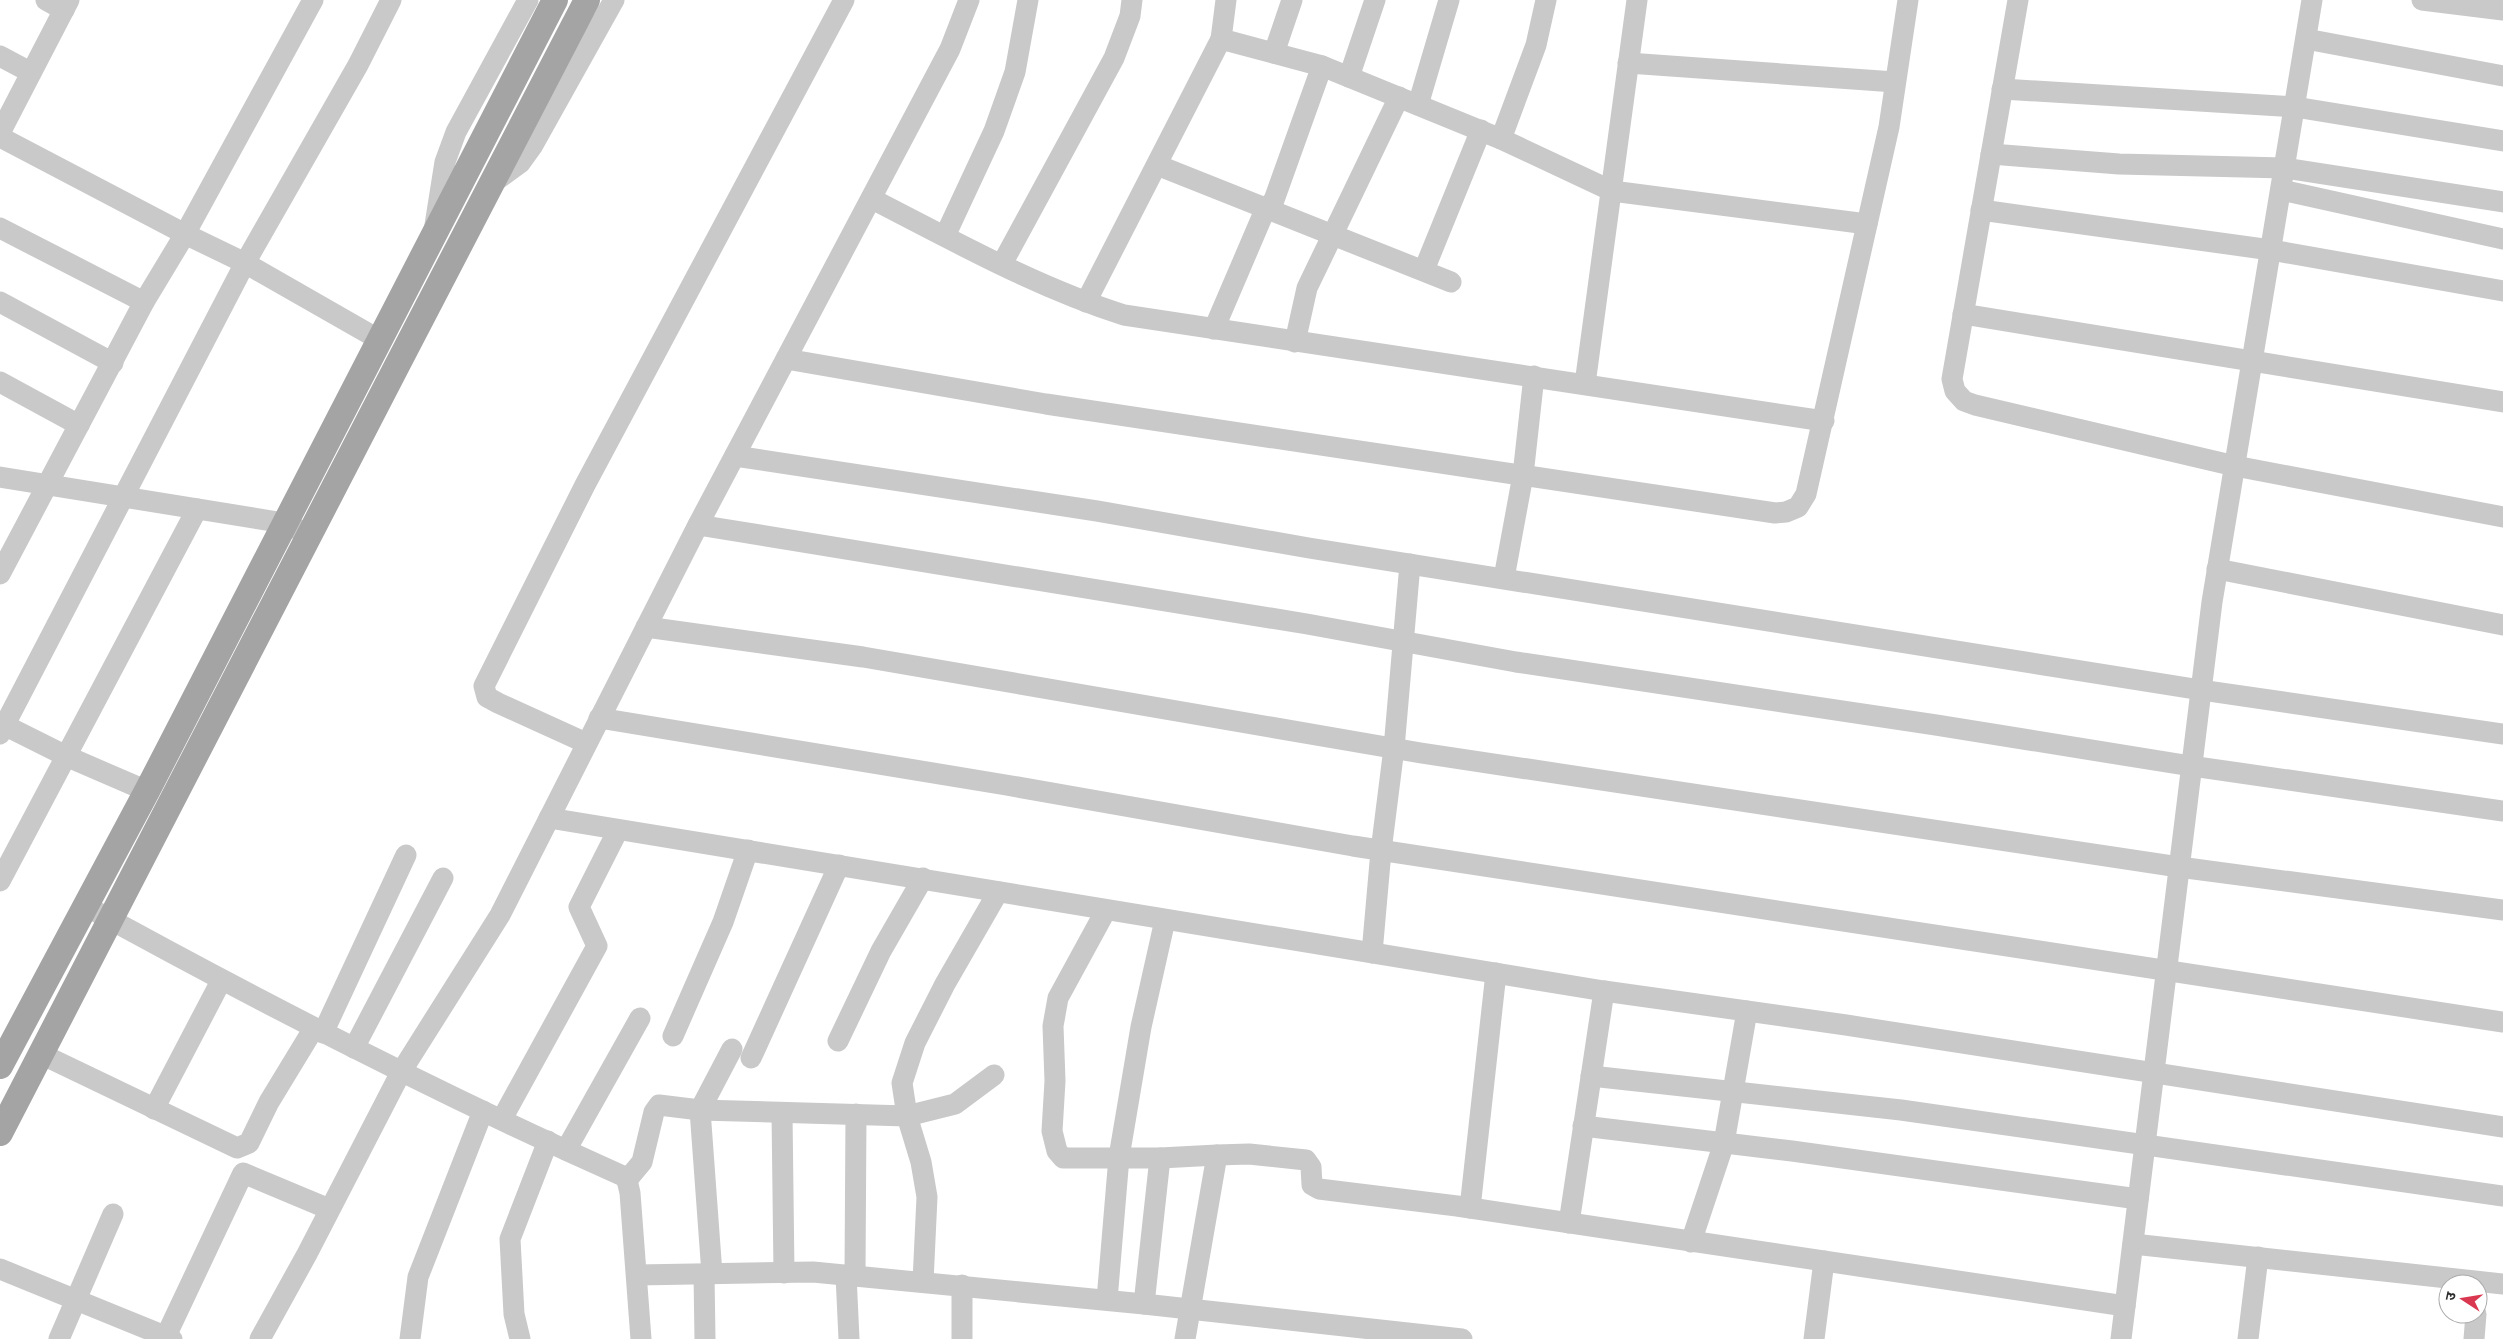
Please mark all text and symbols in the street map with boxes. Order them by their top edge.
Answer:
north arrow [2438,1274,2488,1324]
text: उ [2442,1290,2460,1302]

